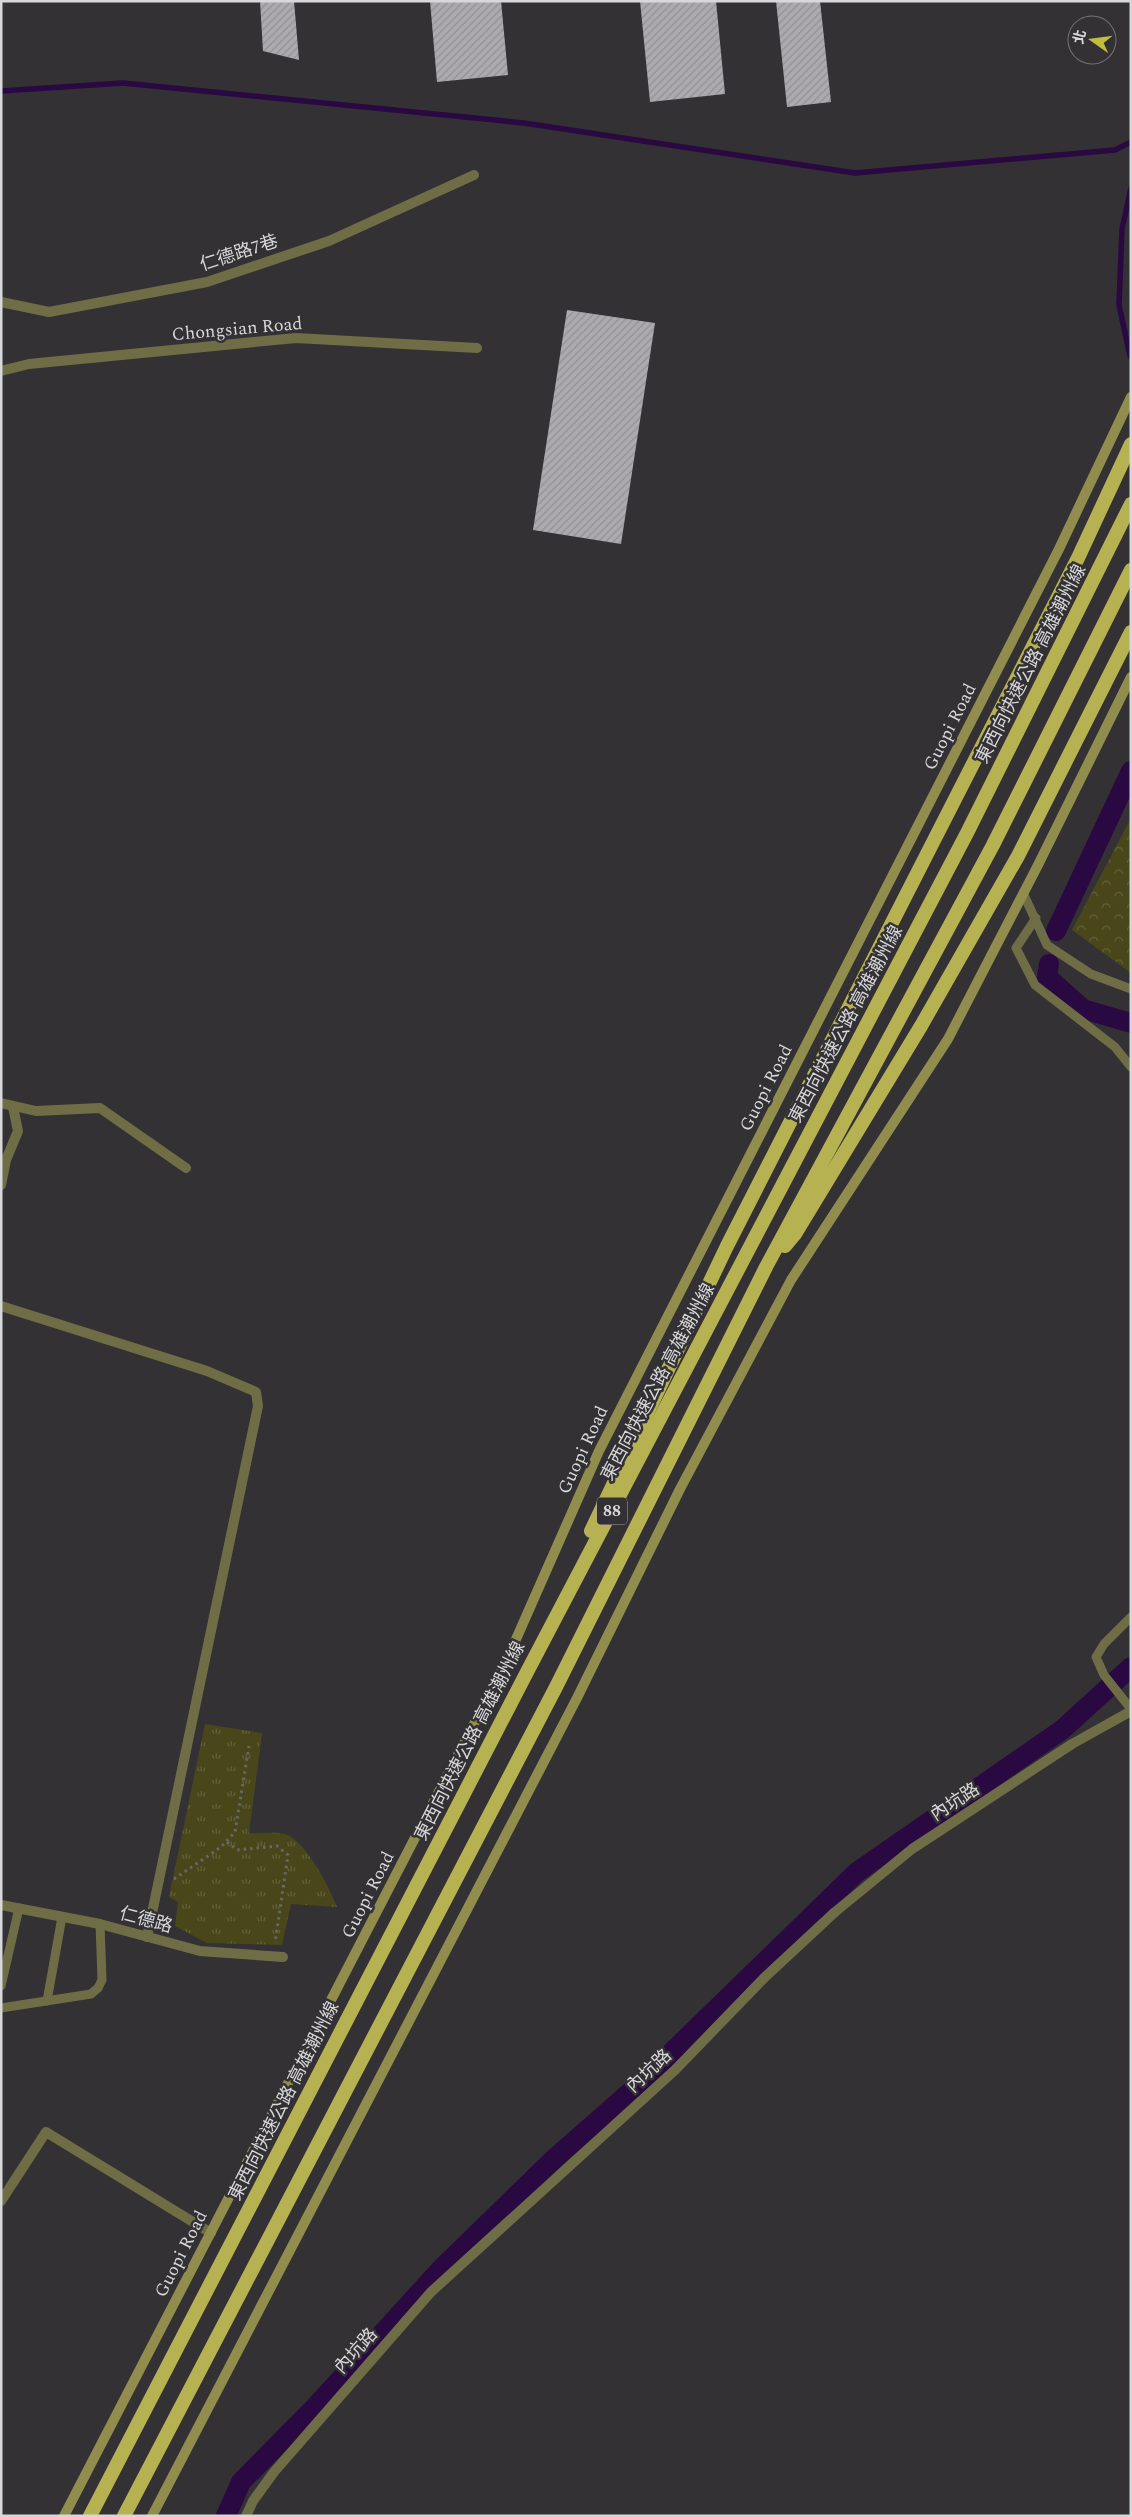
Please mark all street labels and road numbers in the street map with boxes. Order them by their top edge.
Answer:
street label: 仁德路7巷 [196,228,282,278]
street label: Chongsian Road [171,310,303,348]
street label: 東西向快速公路 高雄潮州線 [969,560,1093,768]
street label: Guopi Road [917,679,983,775]
street label: 東西向快速公路 高雄潮州線 [782,920,910,1128]
street label: Guopi Road [733,1040,799,1136]
street label: 東西向快速公路 高雄潮州線 [594,1278,722,1486]
street label: Guopi Road [551,1401,615,1499]
road number: 88 [597,1498,627,1524]
street label: 東西向快速公路 高雄潮州線 [408,1637,532,1845]
street label: 內坑路 [925,1776,985,1828]
street label: Guopi Road [335,1847,401,1943]
street label: 仁德路 [116,1900,176,1940]
street label: 東西向快速公路 高雄潮州線 [222,1997,346,2205]
street label: 內坑路 [620,2043,678,2099]
street label: Guopi Road [148,2206,214,2302]
street label: 內坑路 [328,2322,384,2380]

